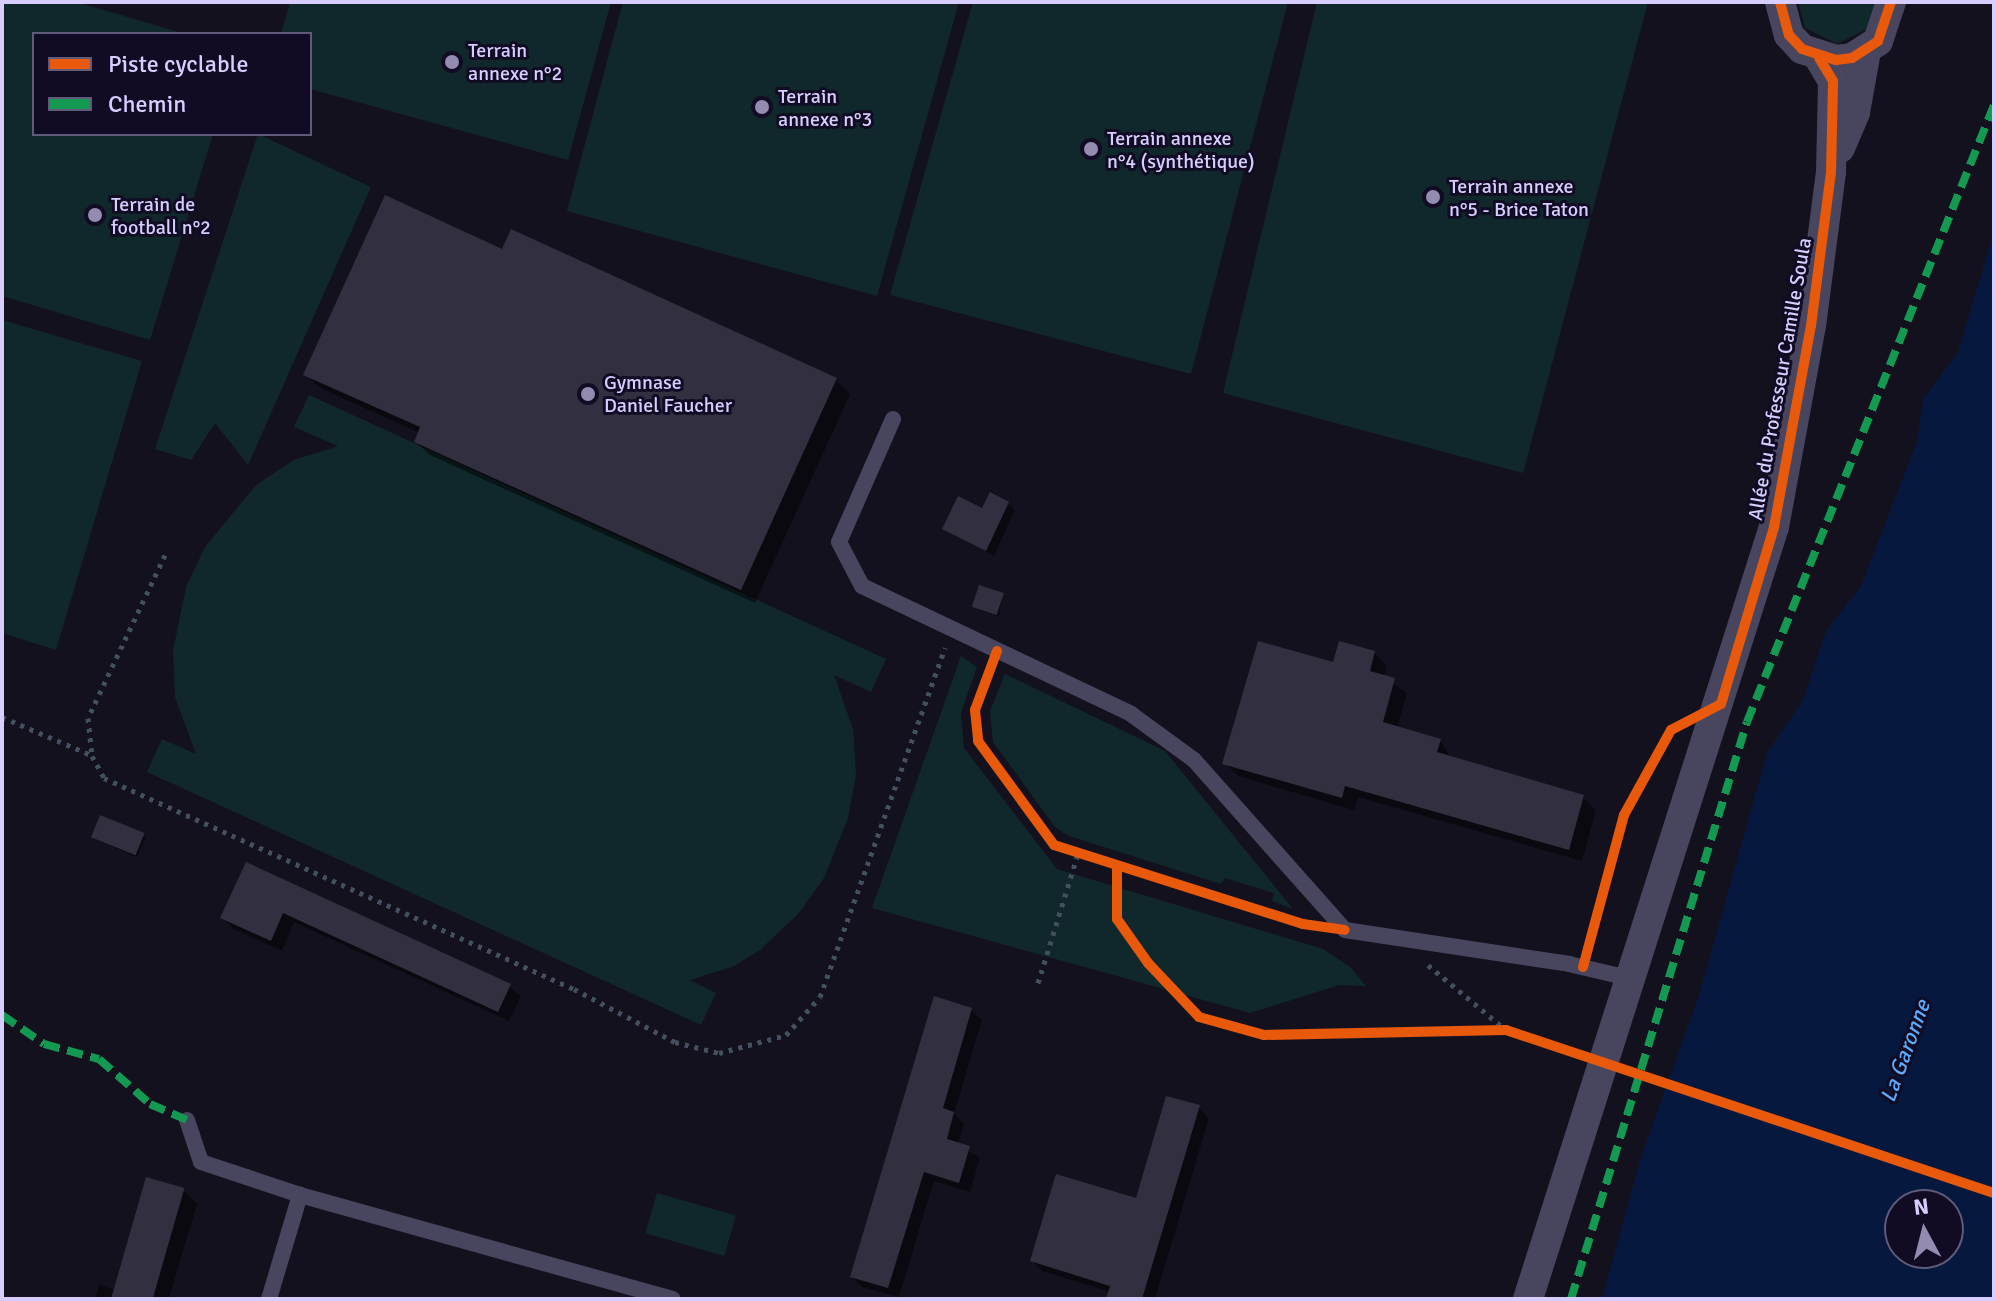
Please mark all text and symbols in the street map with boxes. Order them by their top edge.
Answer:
legend [32,32,312,136]
place label: Terrain annexe n°2 [468,38,562,85]
text: Piste cyclable [108,49,248,79]
marker: Terrain annexe n°2 [443,53,461,71]
place label: Terrain annexe n°3 [778,84,872,131]
text: Chemin [108,89,186,119]
marker: Terrain annexe n°3 [753,98,771,116]
place label: Terrain annexe n°4 (synthétique) [1107,126,1255,173]
marker: Terrain annexe n°4 (synthétique) [1082,140,1100,158]
place label: Terrain annexe n°5 - Brice Taton [1449,174,1589,221]
marker: Terrain annexe n°5 - Brice Taton [1424,188,1442,206]
place label: Terrain de football n°2 [111,192,211,239]
marker: Terrain de football n°2 [86,206,104,224]
street label: Allée du Professeur Camille Soula [1743,236,1817,522]
place label: Gymnase Daniel Faucher [604,370,732,417]
marker: Gymnase Daniel Faucher [579,385,597,403]
water label: La Garonne [1874,996,1936,1106]
north arrow [1884,1189,1964,1269]
text: N [1912,1192,1931,1221]

